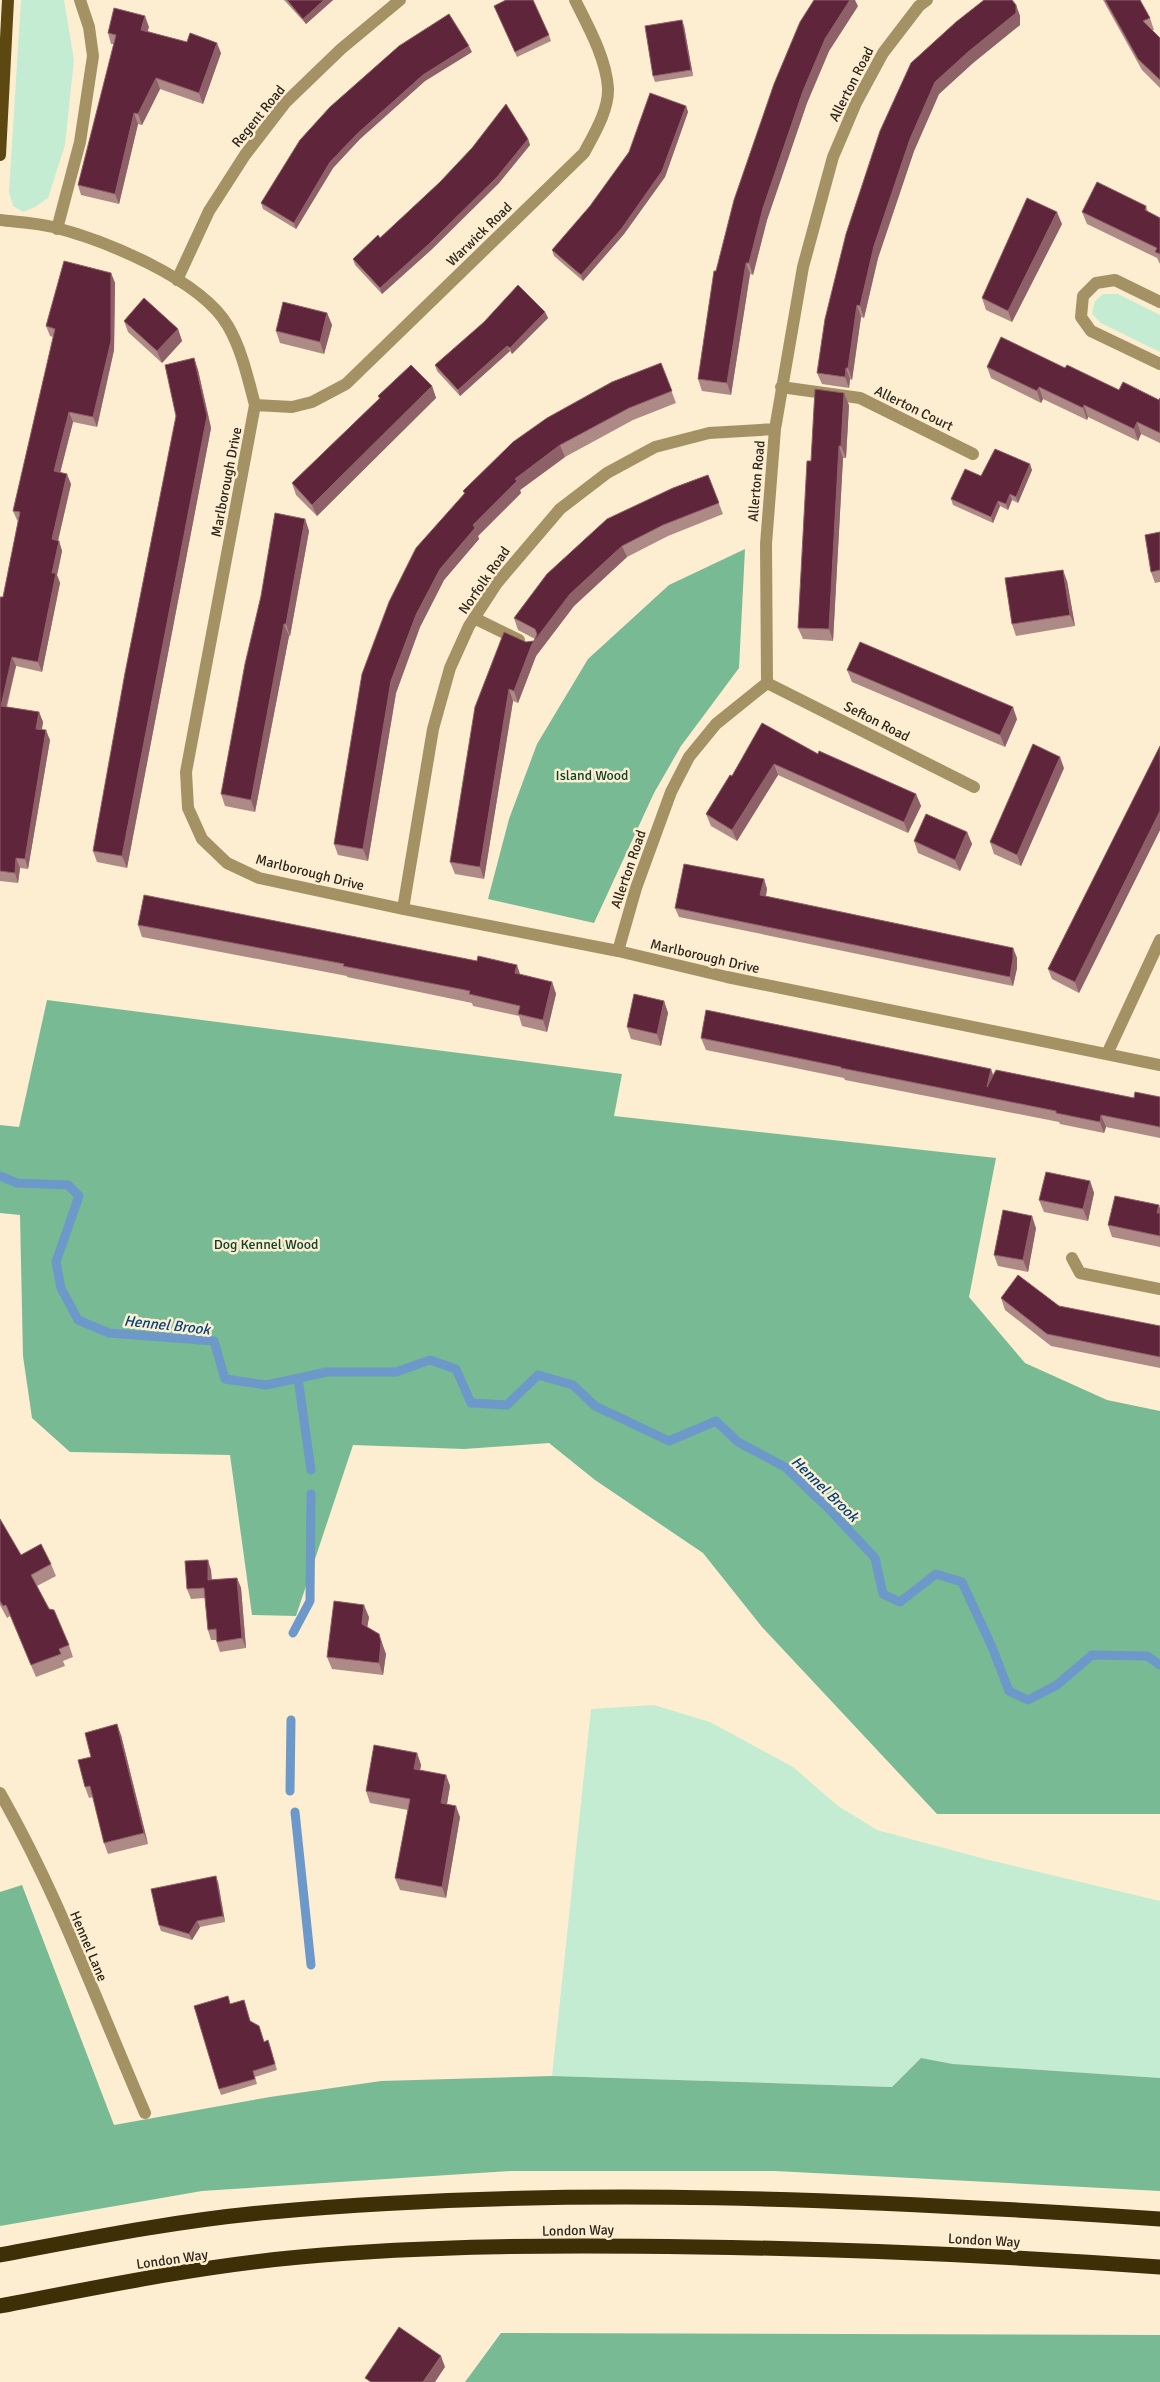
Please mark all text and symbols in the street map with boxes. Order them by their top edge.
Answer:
street label: Allerton Road [825,44,878,124]
street label: Regent Road [228,82,289,151]
street label: Warwick Road [443,199,516,270]
street label: Allerton Court [872,382,956,435]
street label: Marlborough Drive [208,426,245,538]
street label: Allerton Road [744,440,769,522]
street label: Norfolk Road [455,543,514,617]
street label: Sefton Road [841,698,913,745]
park label: Island Wood [556,767,628,784]
street label: Allerton Road [607,828,650,910]
street label: Marlborough Drive [254,851,366,894]
street label: Marlborough Drive [649,936,761,977]
park label: Dog Kennel Wood [214,1236,318,1253]
water label: Hennel Brook [123,1312,212,1339]
water label: Hennel Brook [788,1453,863,1527]
street label: Hennel Lane [66,1908,111,1984]
street label: London Way [542,2221,615,2240]
street label: London Way [948,2230,1021,2251]
street label: London Way [135,2246,209,2273]

